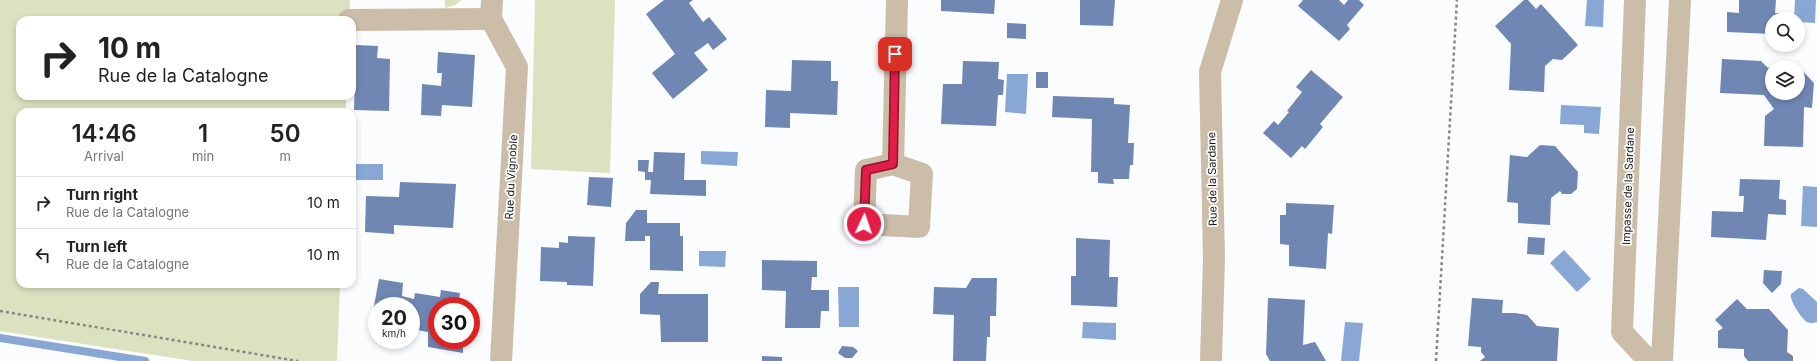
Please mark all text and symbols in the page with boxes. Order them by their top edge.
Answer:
map controls [1765,12,1805,100]
button: search [1765,12,1805,52]
text: 10 m [98,31,161,65]
icon: right [32,32,84,84]
pin [878,37,912,71]
icon: arrive [884,43,906,65]
button: layers [1765,60,1805,100]
text: Rue de la Catalogne [98,65,269,86]
text: 14:46 [71,119,137,148]
text: 1 [198,119,208,148]
text: 50 [270,119,301,148]
street label: Impasse de la Sardane [1619,127,1637,245]
street label: Rue de la Sardane [1204,132,1220,226]
street label: Rue du Vignoble [502,134,520,220]
text: Arrival [84,148,124,164]
text: min [192,148,214,164]
text: m [279,148,291,164]
text: Turn right [66,185,138,204]
icon: right [32,192,54,214]
text: 10 m [307,193,340,212]
position arrow [843,203,885,245]
text: Rue de la Catalogne [66,204,189,220]
text: Turn left [66,237,127,256]
icon: left [32,244,54,266]
text: 10 m [307,245,340,264]
text: Rue de la Catalogne [66,256,189,272]
speed limit sign: 30 [428,297,480,349]
text: 20 [381,306,407,330]
text: km/h [382,327,406,339]

